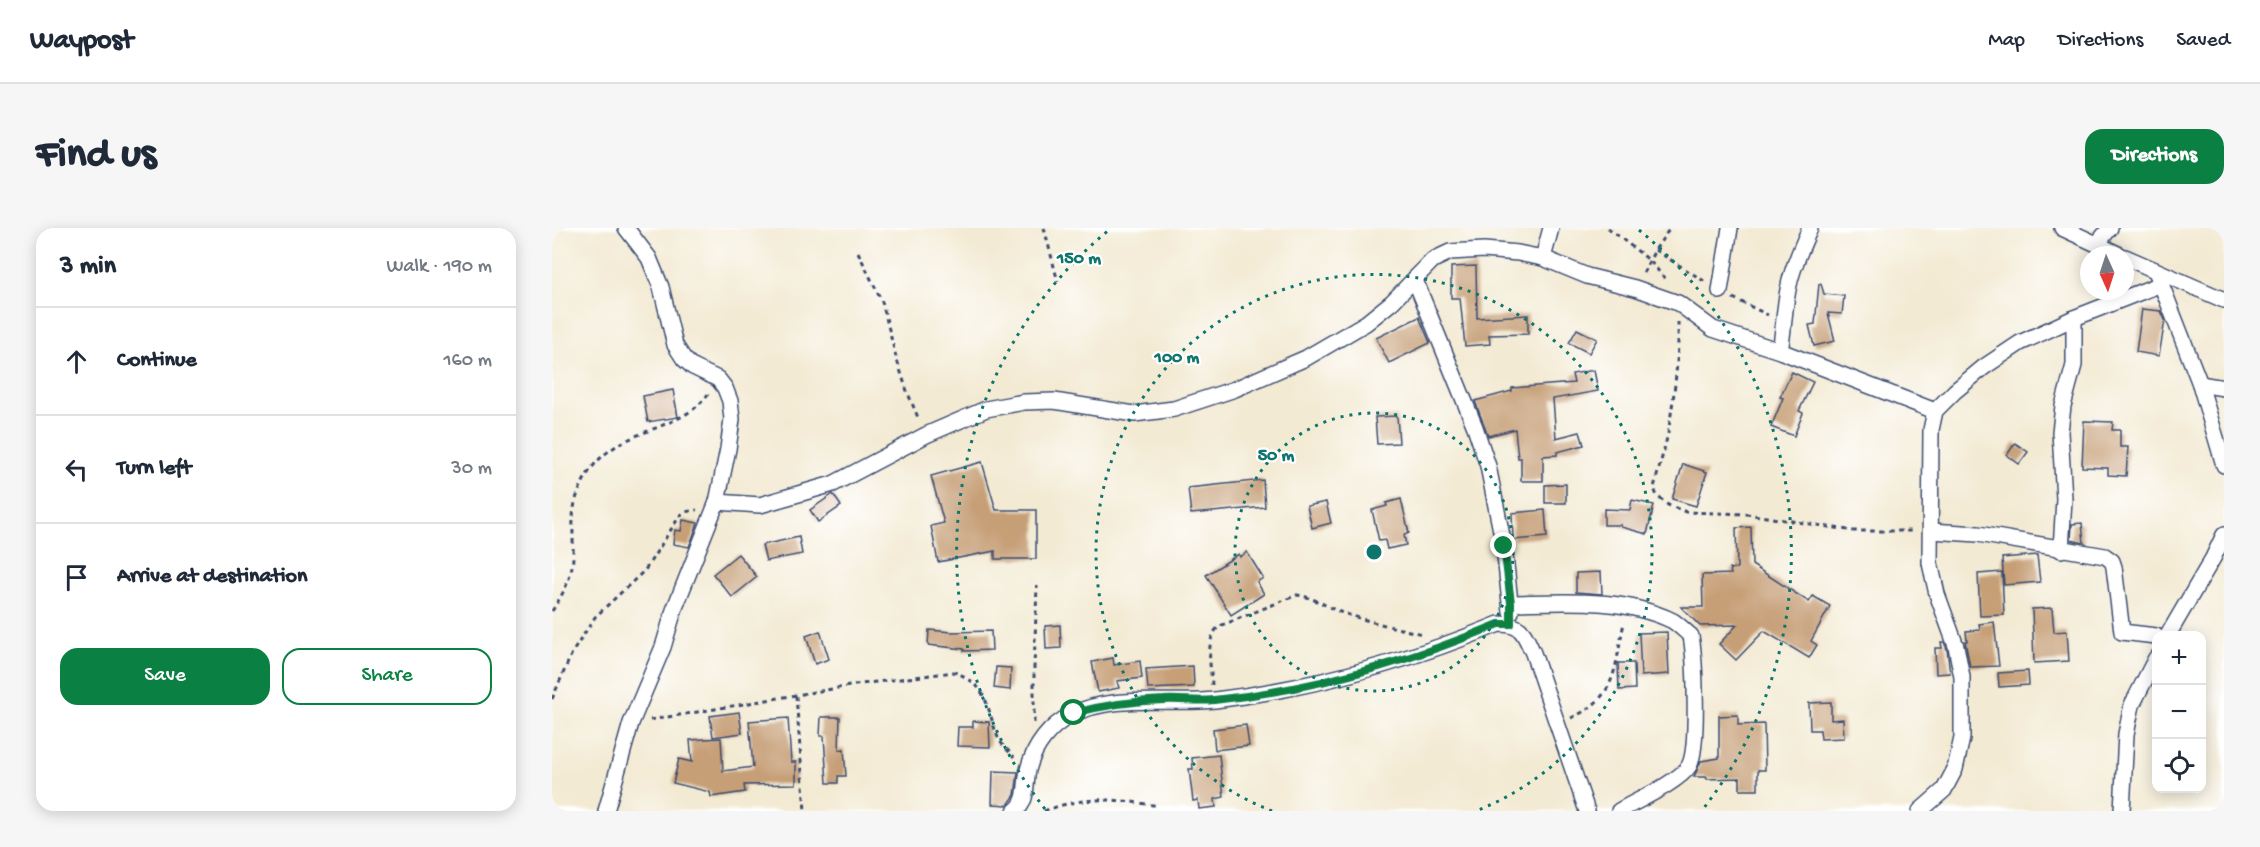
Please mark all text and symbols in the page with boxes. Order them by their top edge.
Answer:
text: Waypost [30,25,133,58]
text: Map [1988,29,2025,54]
text: Directions [2058,29,2143,54]
text: Saved [2176,29,2230,54]
button: Directions [2085,129,2224,184]
text: Find us [36,132,156,181]
north arrow [2080,246,2134,300]
text: 150 m [1056,249,1101,270]
text: 3 min [60,252,116,283]
text: Walk · 190 m [386,256,492,279]
icon: ahead [60,345,93,378]
text: Continue [117,348,197,374]
text: 100 m [1154,348,1200,369]
text: 160 m [443,350,492,373]
text: 50 m [1258,446,1295,467]
icon: left [60,453,93,486]
text: Turn left [117,456,191,482]
text: 30 m [451,458,492,481]
route end [1490,532,1516,558]
centre of rings [1364,542,1384,562]
icon: arrive [60,561,93,594]
text: Arrive at destination [117,564,307,590]
map controls [2152,631,2206,793]
button: + [2152,631,2206,685]
button: Save [60,648,270,705]
button: Share [282,648,492,705]
button: − [2152,685,2206,739]
route start [1060,699,1086,725]
button: locate [2152,739,2206,793]

